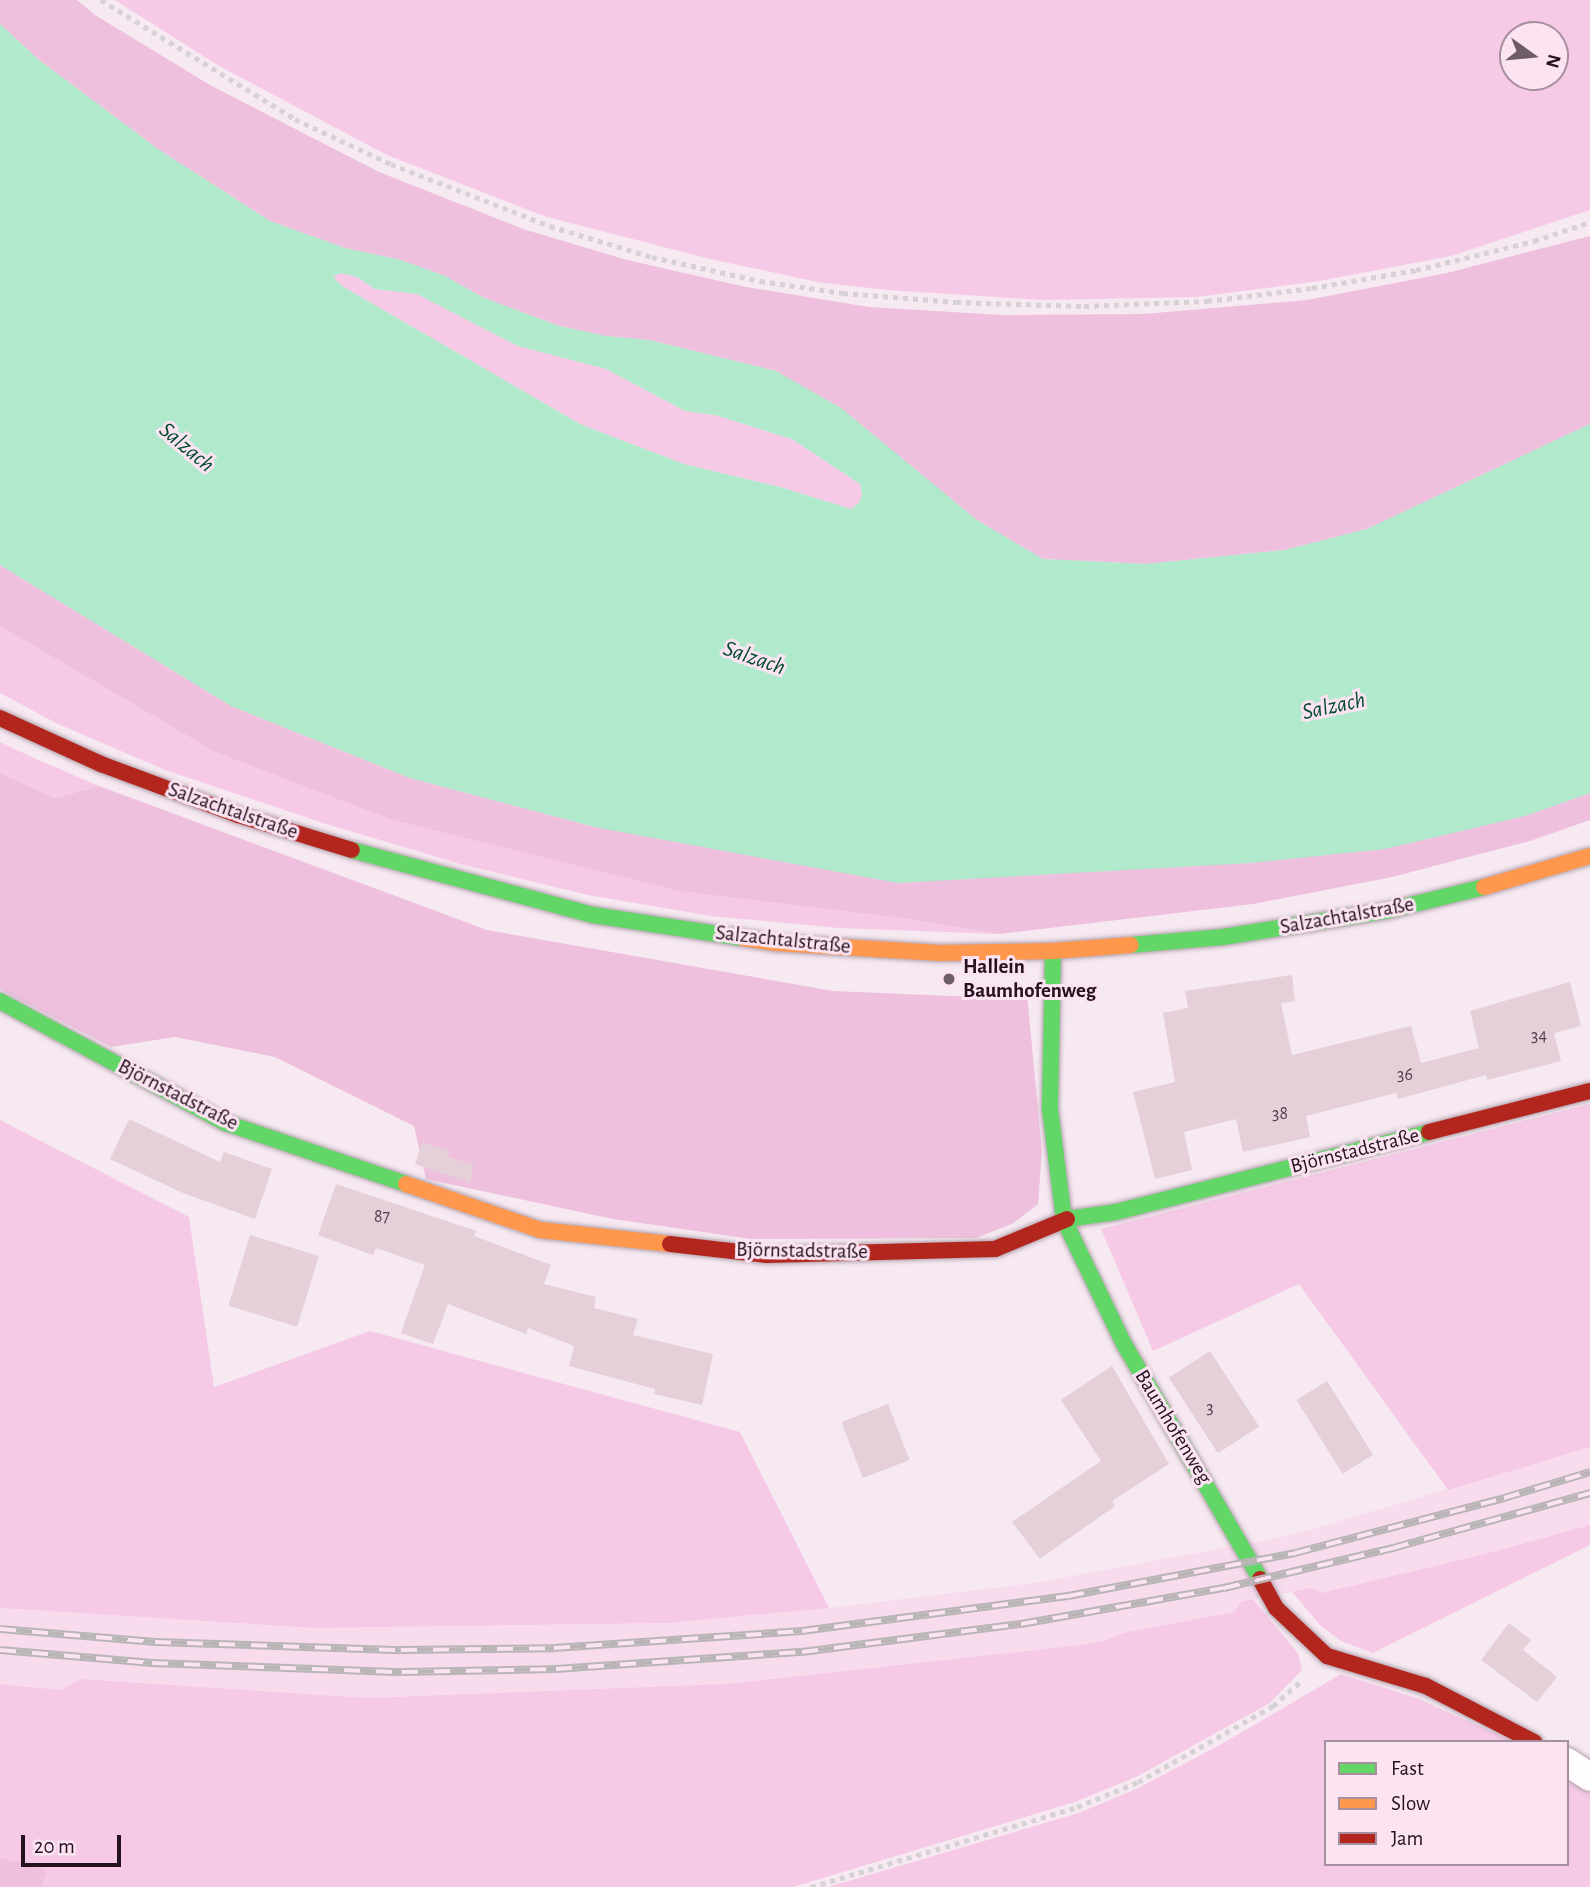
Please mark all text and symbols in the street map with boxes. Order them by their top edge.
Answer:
north arrow [1499,21,1569,91]
text: N [1542,52,1564,70]
water label: Salzach [153,417,219,479]
water label: Salzach [719,636,789,682]
water label: Salzach [1300,687,1368,727]
street label: Salzachtalstraße [165,777,301,845]
street label: Salzachtalstraße [1278,892,1416,940]
street label: Salzachtalstraße [714,920,852,960]
place label: Hallein Baumhofenweg [963,954,1096,1004]
marker: Hallein Baumhofenweg [941,971,957,987]
house number: 34 [1531,1025,1547,1047]
street label: Björnstadstraße [114,1054,242,1136]
house number: 36 [1397,1064,1413,1086]
house number: 38 [1272,1103,1288,1125]
street label: Björnstadstraße [1288,1123,1422,1179]
house number: 87 [374,1206,390,1228]
street label: Björnstadstraße [736,1237,868,1265]
street label: Baumhofenweg [1129,1365,1217,1489]
house number: 3 [1206,1397,1214,1419]
legend [1324,1740,1569,1866]
text: Fast [1391,1758,1424,1779]
text: Slow [1391,1793,1430,1814]
scale bar [24,1820,124,1864]
text: Jam [1391,1828,1423,1849]
text: 20 m [34,1836,75,1857]

